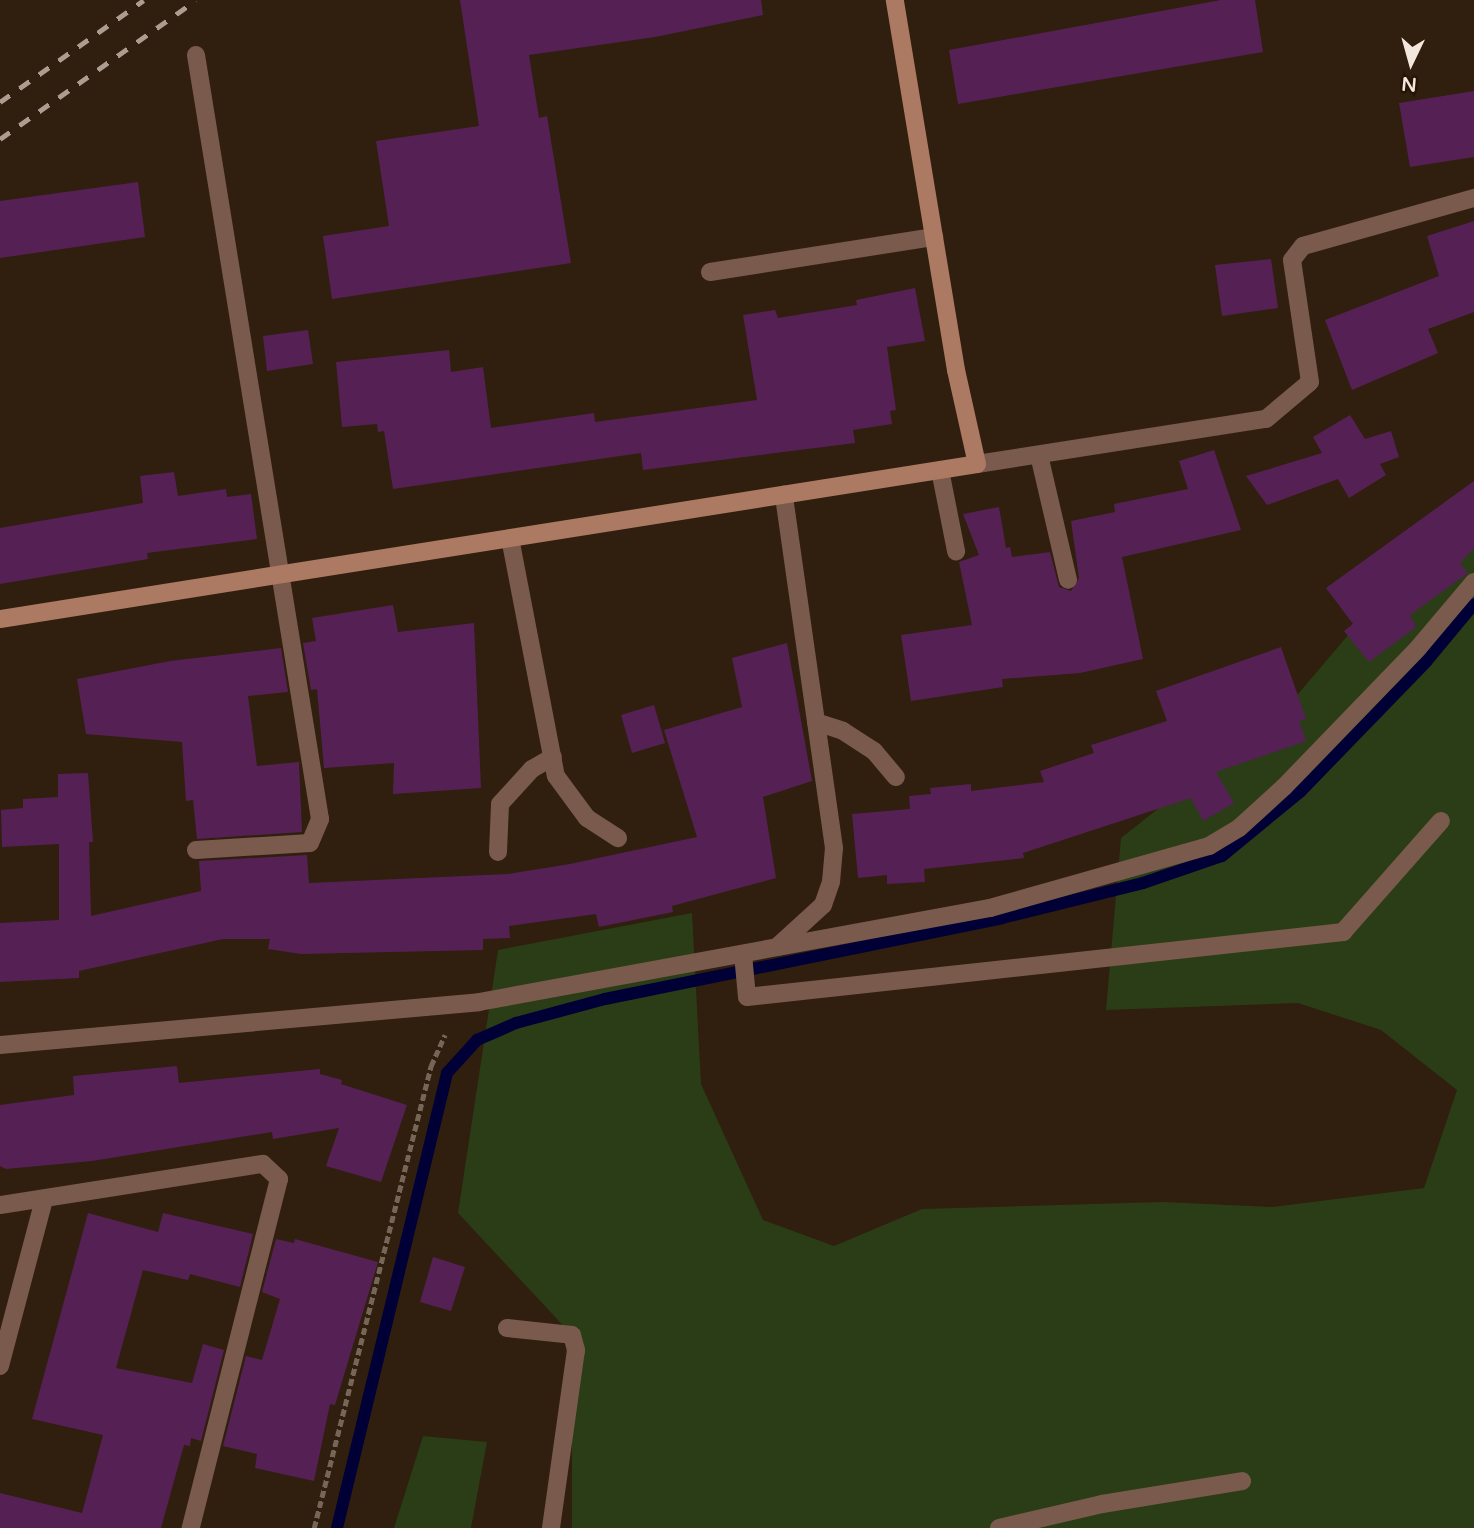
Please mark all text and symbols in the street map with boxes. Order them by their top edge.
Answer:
north arrow [1376,28,1446,98]
text: N [1401,72,1418,96]

